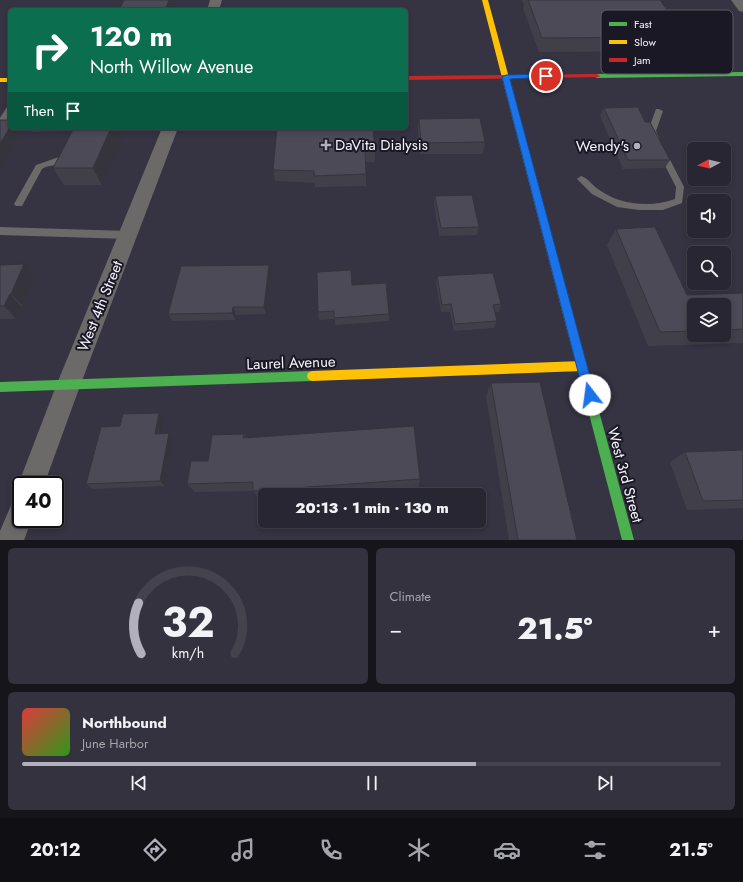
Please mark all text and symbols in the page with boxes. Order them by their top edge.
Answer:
legend [601,10,733,74]
text: 120 m [90,16,173,57]
text: Fast [634,16,652,32]
icon: right [24,24,76,76]
text: Slow [634,34,656,50]
text: Jam [632,52,651,68]
text: North Willow Avenue [90,54,253,80]
pin [529,59,563,93]
icon: arrive [535,65,557,87]
text: Then [24,100,54,122]
icon: arrive [62,100,84,122]
place label: DaVita Dialysis [335,134,428,156]
place label: Wendy's [576,135,629,157]
marker: DaVita Dialysis [320,139,332,151]
marker: Wendy's [632,141,642,151]
north arrow [687,142,731,186]
map controls [687,142,731,342]
button: sound [687,194,731,238]
button: search [687,246,731,290]
street label: West 4th Street [72,257,128,355]
button: layers [687,298,731,342]
street label: Laurel Avenue [246,350,336,376]
position arrow [569,374,611,416]
street label: West 3rd Street [602,425,648,525]
speed limit sign: 40 [12,476,64,528]
text: 20:13 · 1 min · 130 m [295,497,449,519]
text: Climate [390,587,431,606]
text: 32 [161,592,214,653]
text: 21.5° [517,607,593,650]
text: − [390,613,402,645]
text: + [707,613,721,645]
text: km/h [172,643,204,663]
text: Northbound [82,712,167,734]
text: June Harbor [82,734,148,753]
icon: previous [128,772,150,794]
icon: pause [361,772,383,794]
icon: next [594,772,616,794]
icon: directions [141,836,169,864]
icon: music [229,836,257,864]
icon: phone [317,836,345,864]
icon: climate [405,836,433,864]
icon: car [493,836,521,864]
icon: filters [581,836,609,864]
text: 20:12 [30,837,81,863]
text: 21.5° [669,837,713,863]

